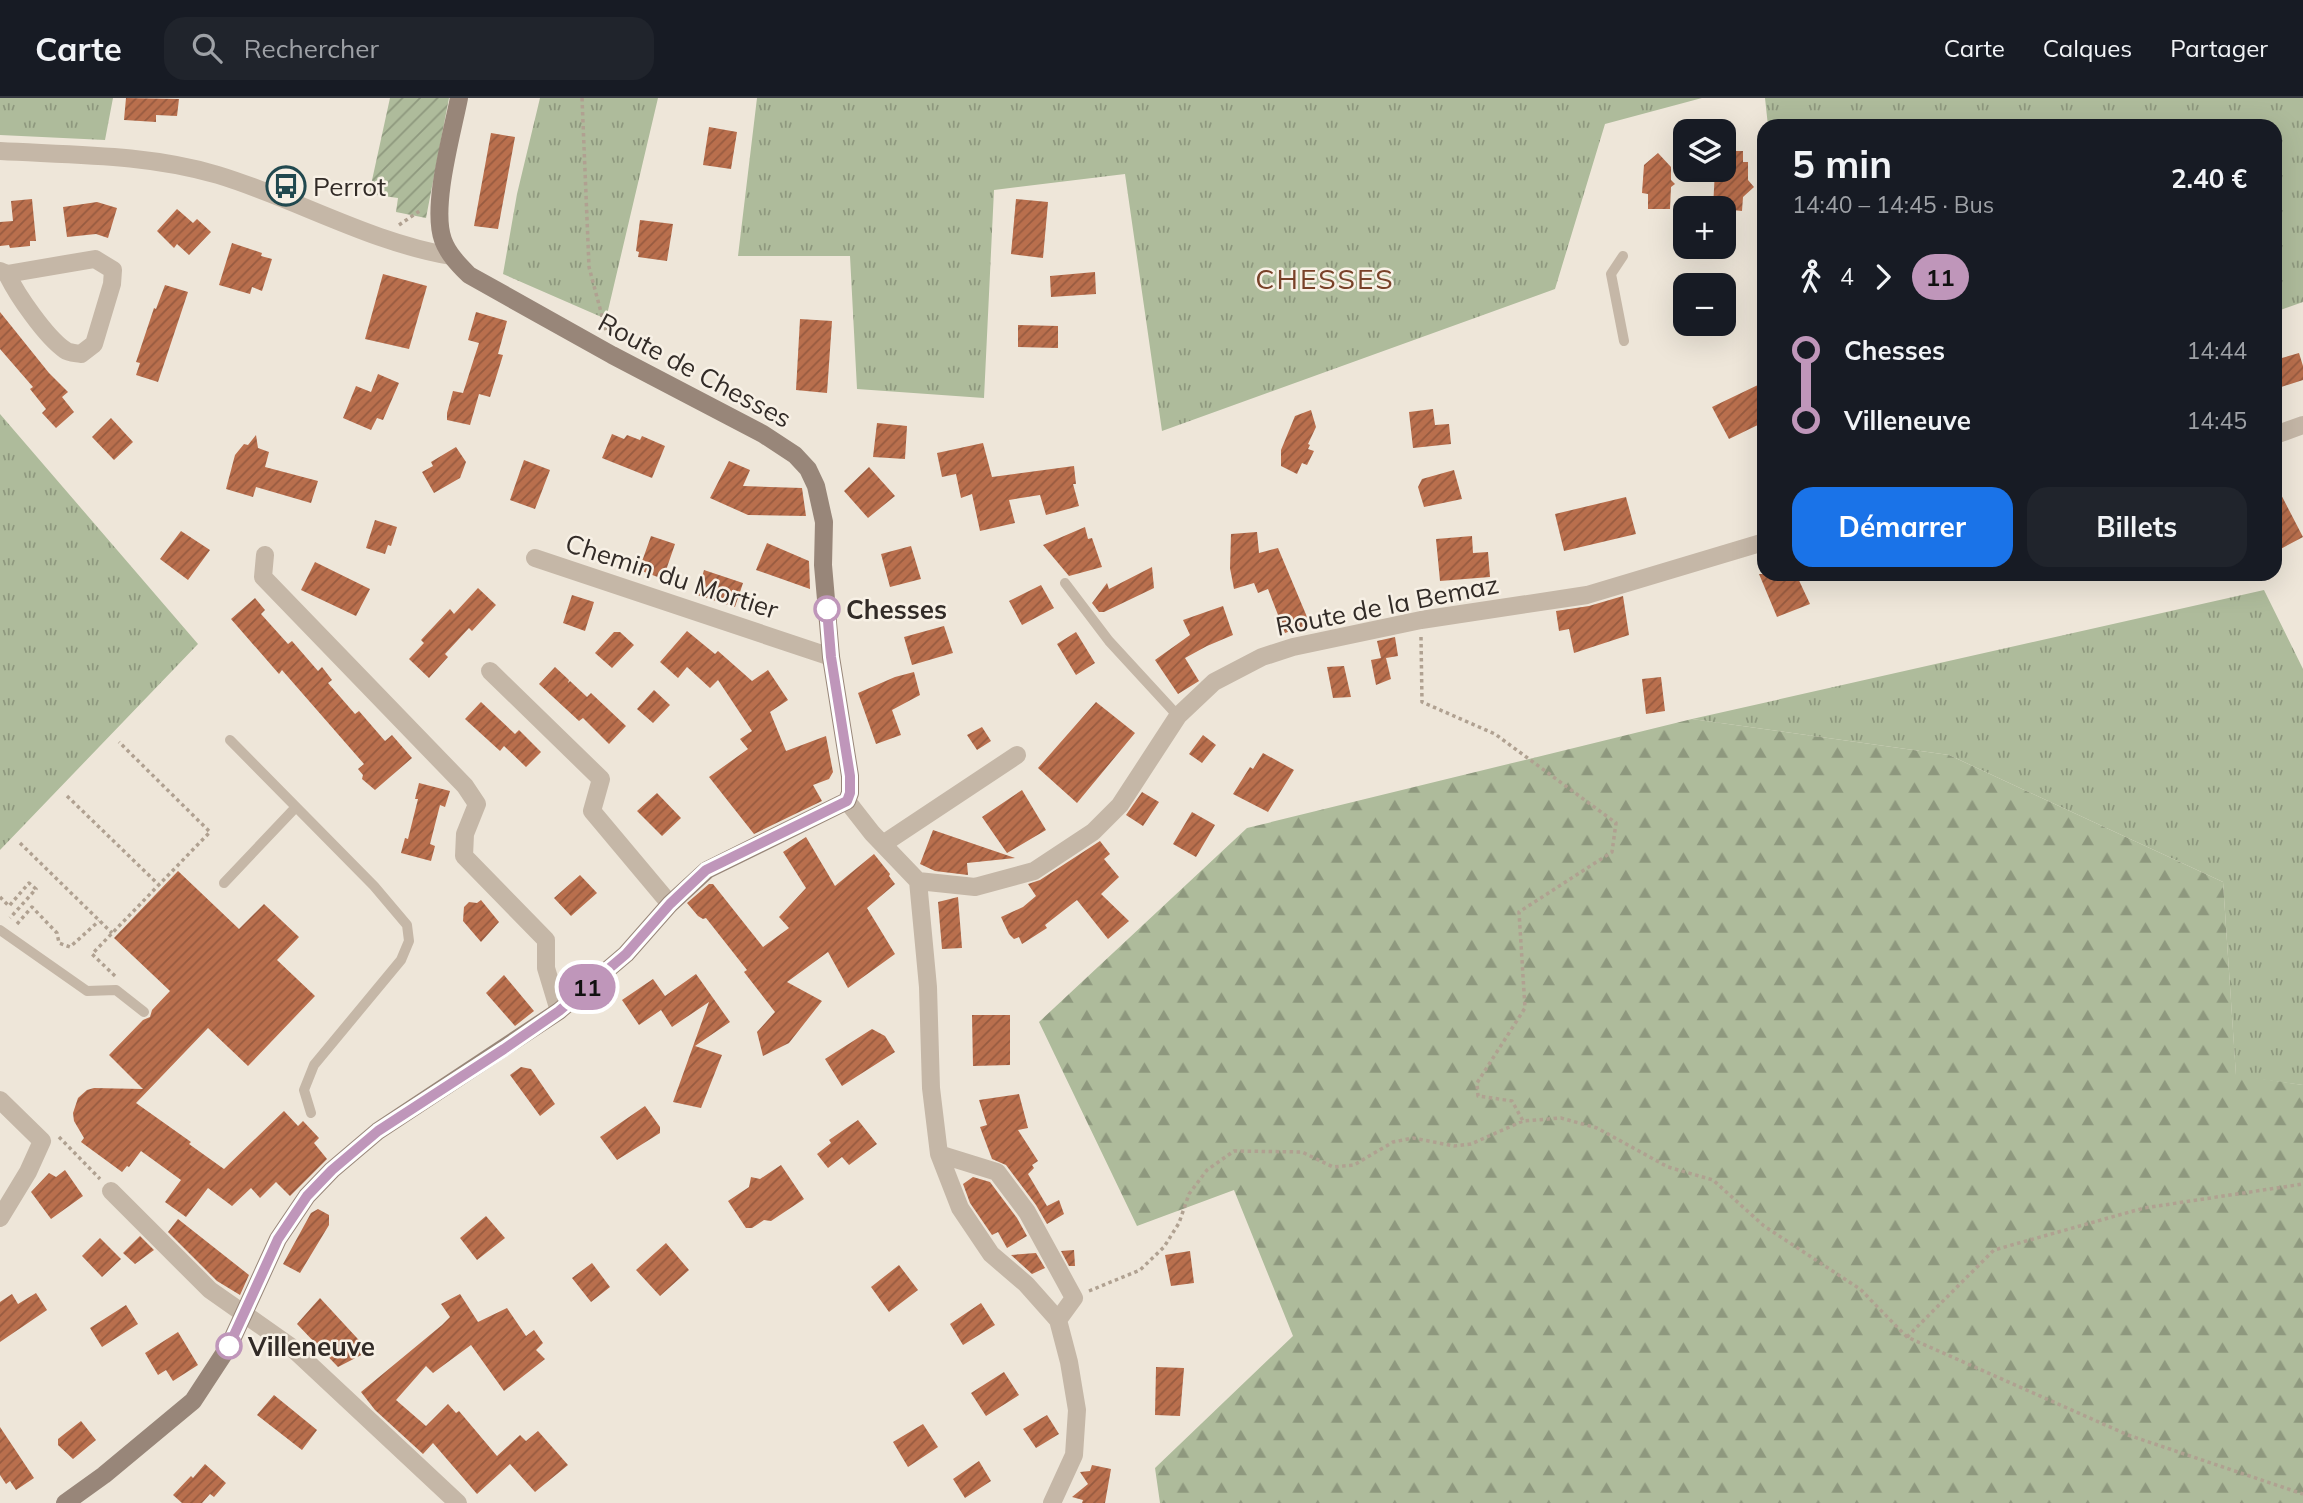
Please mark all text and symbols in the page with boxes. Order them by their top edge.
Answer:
search box [164,17,654,80]
text: Carte [35,28,122,69]
icon: search [188,29,226,67]
text: Rechercher [244,32,379,65]
text: Carte [1944,33,2005,63]
text: Calques [2043,33,2132,63]
text: Partager [2170,33,2268,63]
map controls [1673,119,1736,336]
button: layers [1673,119,1736,182]
text: 5 min [1792,140,1892,188]
text: 2.40 € [2171,162,2247,195]
bus stop icon: Perrot [265,165,307,207]
place label: Perrot [313,170,386,203]
text: 14:40 – 14:45 · Bus [1792,190,1994,219]
button: + [1673,196,1736,259]
icon: walk [1792,258,1830,296]
icon: forward [1864,258,1902,296]
district label: CHESSES [1255,261,1395,296]
text: 4 [1840,262,1854,291]
text: 11 [1926,262,1955,292]
button: − [1673,273,1736,336]
street label: Route de Chesses [593,305,797,435]
text: Chesses [1844,334,1945,367]
text: 14:44 [2187,336,2247,365]
text: Villeneuve [1844,404,1971,437]
text: 14:45 [2187,406,2247,435]
button: Démarrer [1792,487,2013,567]
button: Billets [2027,487,2247,567]
street label: Chemin du Mortier [561,526,783,626]
street label: Route de la Bemaz [1273,567,1501,643]
place label: Chesses [846,593,947,626]
marker: Chesses [814,596,840,622]
line badge: 11 [556,964,618,1010]
text: 11 [573,972,601,1002]
place label: Villeneuve [247,1330,375,1363]
marker: Villeneuve [216,1333,242,1359]

